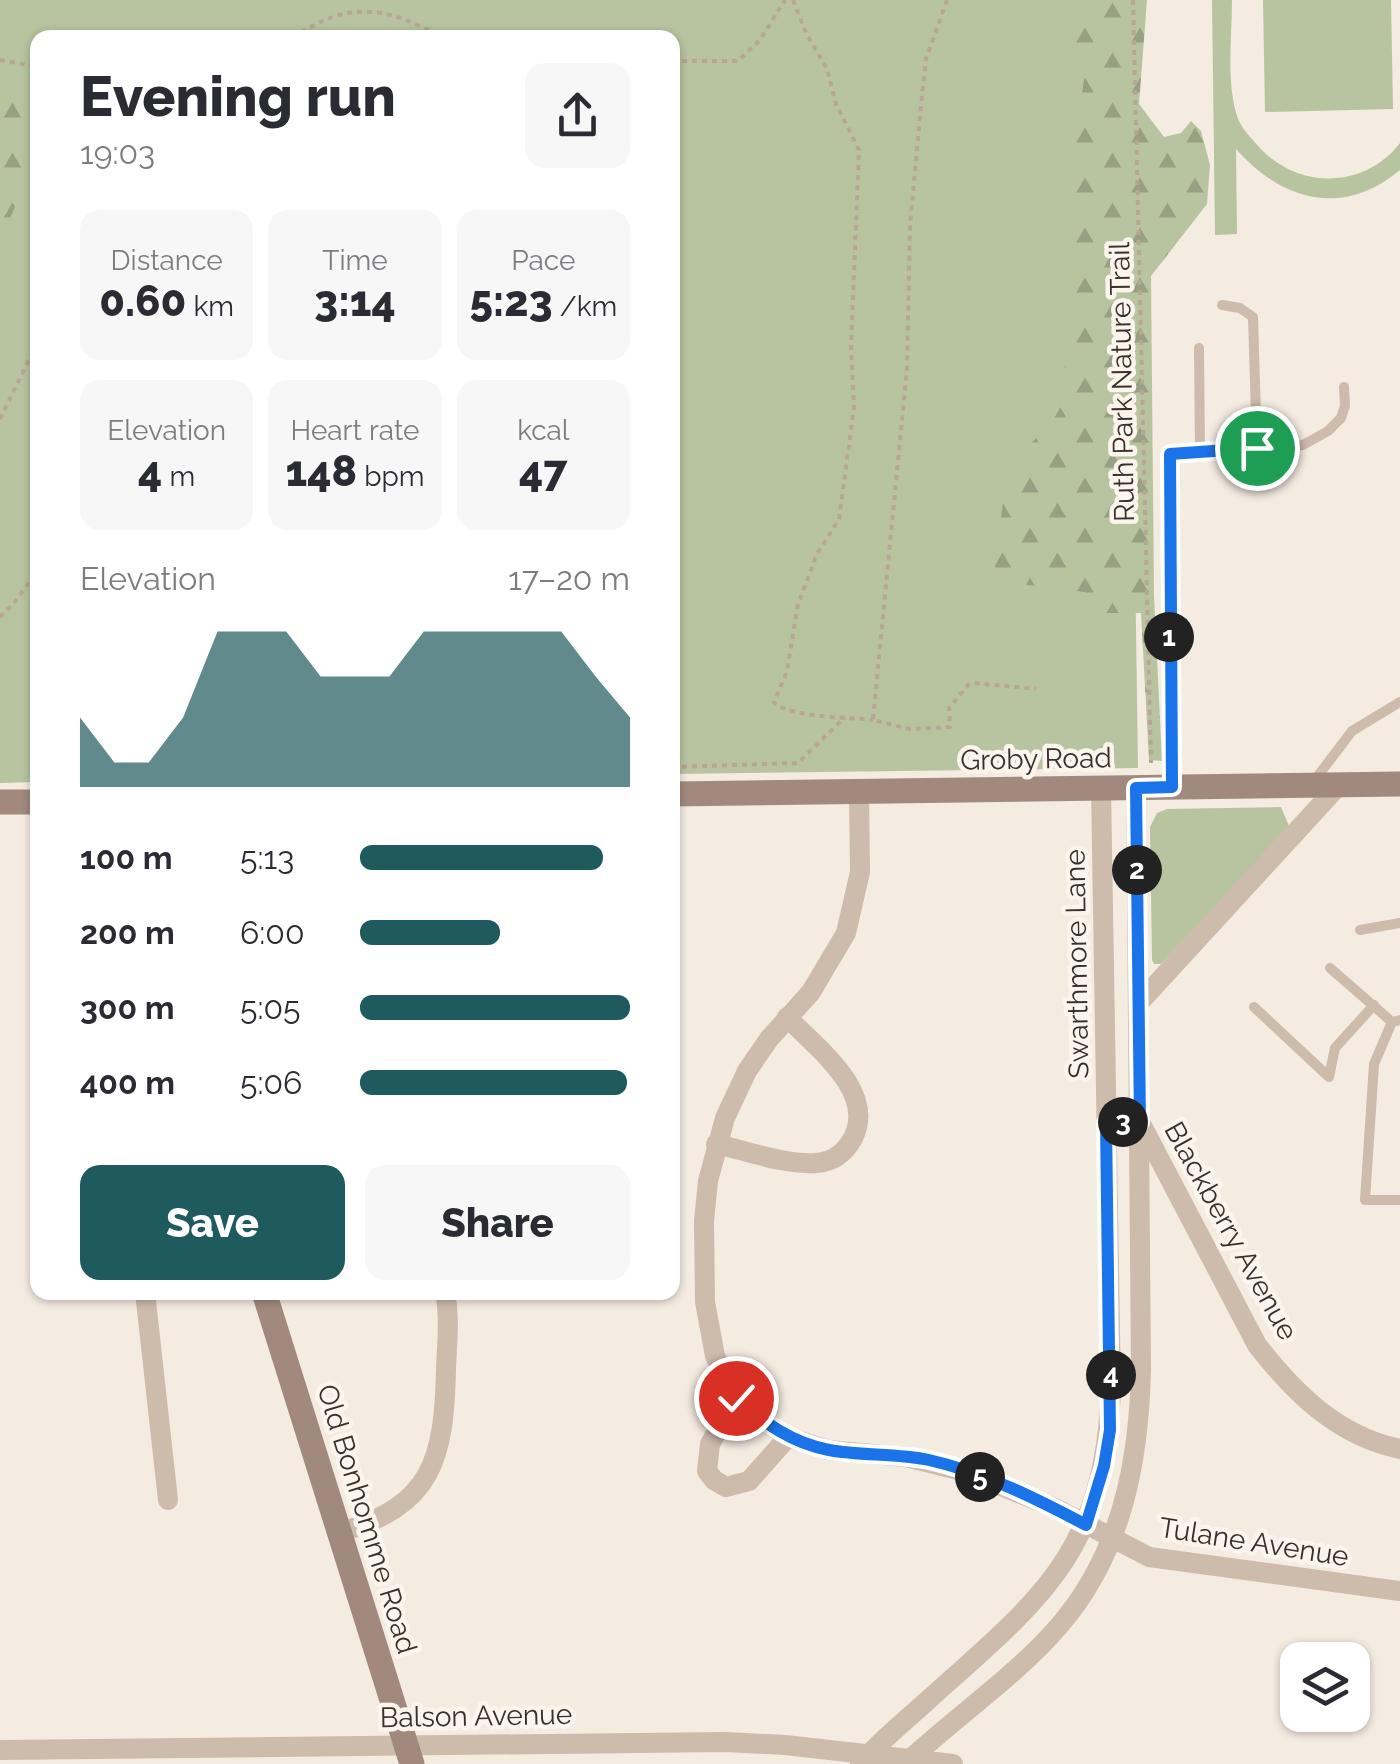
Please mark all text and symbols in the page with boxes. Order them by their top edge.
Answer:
button: share [525,63,630,168]
text: Evening run [80,64,396,129]
text: 19:03 [80,134,155,171]
street label: Ruth Park Nature Trail [1103,241,1141,522]
text: Distance [111,244,223,277]
text: Time [322,244,388,277]
text: Pace [511,244,575,277]
text: 0.60 [99,277,186,326]
text: 3:14 [314,277,396,326]
text: 5:23 [469,277,553,326]
text: km [186,290,234,323]
text: /km [553,290,617,323]
pin [1215,406,1300,491]
text: Elevation [107,414,226,447]
text: Heart rate [291,414,419,447]
text: kcal [517,414,569,447]
icon: arrive [1230,421,1285,476]
text: 4 [138,447,162,496]
text: 148 [286,447,357,496]
text: 47 [519,447,568,496]
text: m [162,460,195,493]
text: bpm [357,460,424,493]
text: Elevation [80,560,216,597]
text: 17–20 m [508,560,630,597]
pin: 1 [1144,612,1194,662]
text: 1 [1162,620,1176,653]
street label: Groby Road [960,741,1112,777]
text: 100 m [80,839,173,876]
text: 5:13 [240,839,294,876]
pin: 2 [1112,845,1162,895]
street label: Swarthmore Lane [1059,849,1095,1079]
text: 2 [1129,853,1145,886]
text: 200 m [80,914,175,951]
text: 6:00 [240,914,304,951]
text: 300 m [80,989,175,1026]
text: 5:05 [240,989,300,1026]
text: 400 m [80,1064,175,1101]
text: 5:06 [240,1064,302,1101]
pin: 3 [1098,1097,1148,1147]
text: 3 [1115,1105,1131,1138]
street label: Blackberry Avenue [1157,1116,1305,1346]
button: Save [80,1165,345,1280]
button: Share [365,1165,630,1280]
pin: 4 [1086,1350,1136,1400]
pin [694,1356,779,1441]
text: 4 [1103,1358,1119,1391]
icon: check [709,1371,764,1426]
street label: Old Bonhomme Road [310,1380,424,1658]
pin: 5 [955,1452,1005,1502]
text: 5 [972,1460,988,1493]
street label: Tulane Avenue [1157,1511,1351,1573]
map controls [1280,1642,1370,1732]
button: layers [1280,1642,1370,1732]
street label: Balson Avenue [379,1698,573,1734]

